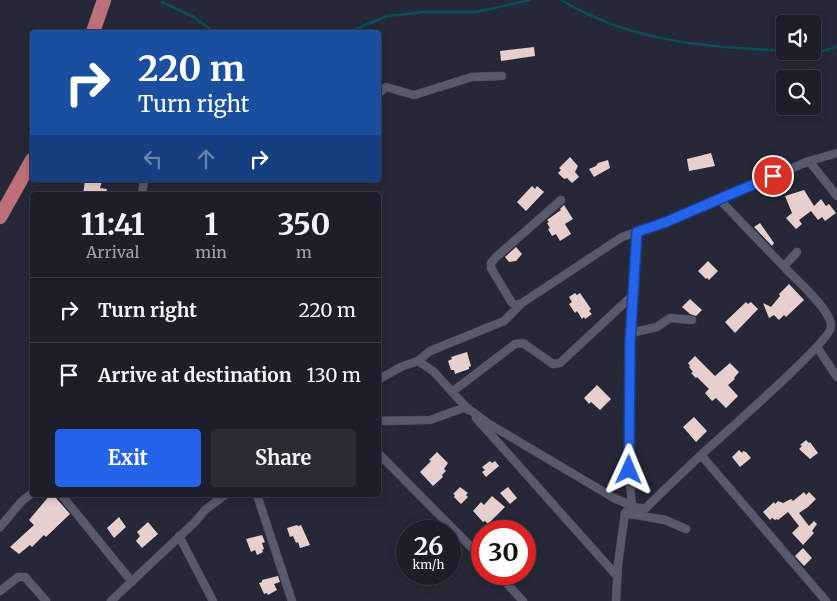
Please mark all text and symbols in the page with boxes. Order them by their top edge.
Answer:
map controls [776,15,821,115]
button: sound [776,15,821,60]
text: 220 m [138,47,245,91]
icon: right [55,50,120,115]
button: search [776,70,821,115]
text: Turn right [138,90,249,118]
icon: left [139,145,167,173]
icon: ahead [192,145,220,173]
icon: right [245,145,273,173]
pin [752,155,794,197]
icon: arrive [759,162,787,190]
text: 11:41 [81,205,145,243]
text: 1 [204,205,218,243]
text: 350 [278,205,330,243]
text: Arrival [86,242,139,262]
text: min [195,242,227,262]
text: m [296,242,312,262]
icon: right [55,296,83,324]
text: Turn right [98,298,197,322]
text: 220 m [299,298,356,322]
icon: arrive [55,361,83,389]
text: Arrive at destination [98,363,292,387]
text: 130 m [307,363,361,387]
button: Exit [55,429,201,487]
button: Share [211,429,356,487]
position arrow [602,443,654,495]
speed limit sign: 30 [471,520,536,585]
text: 26 [414,530,443,562]
text: km/h [413,557,444,572]

